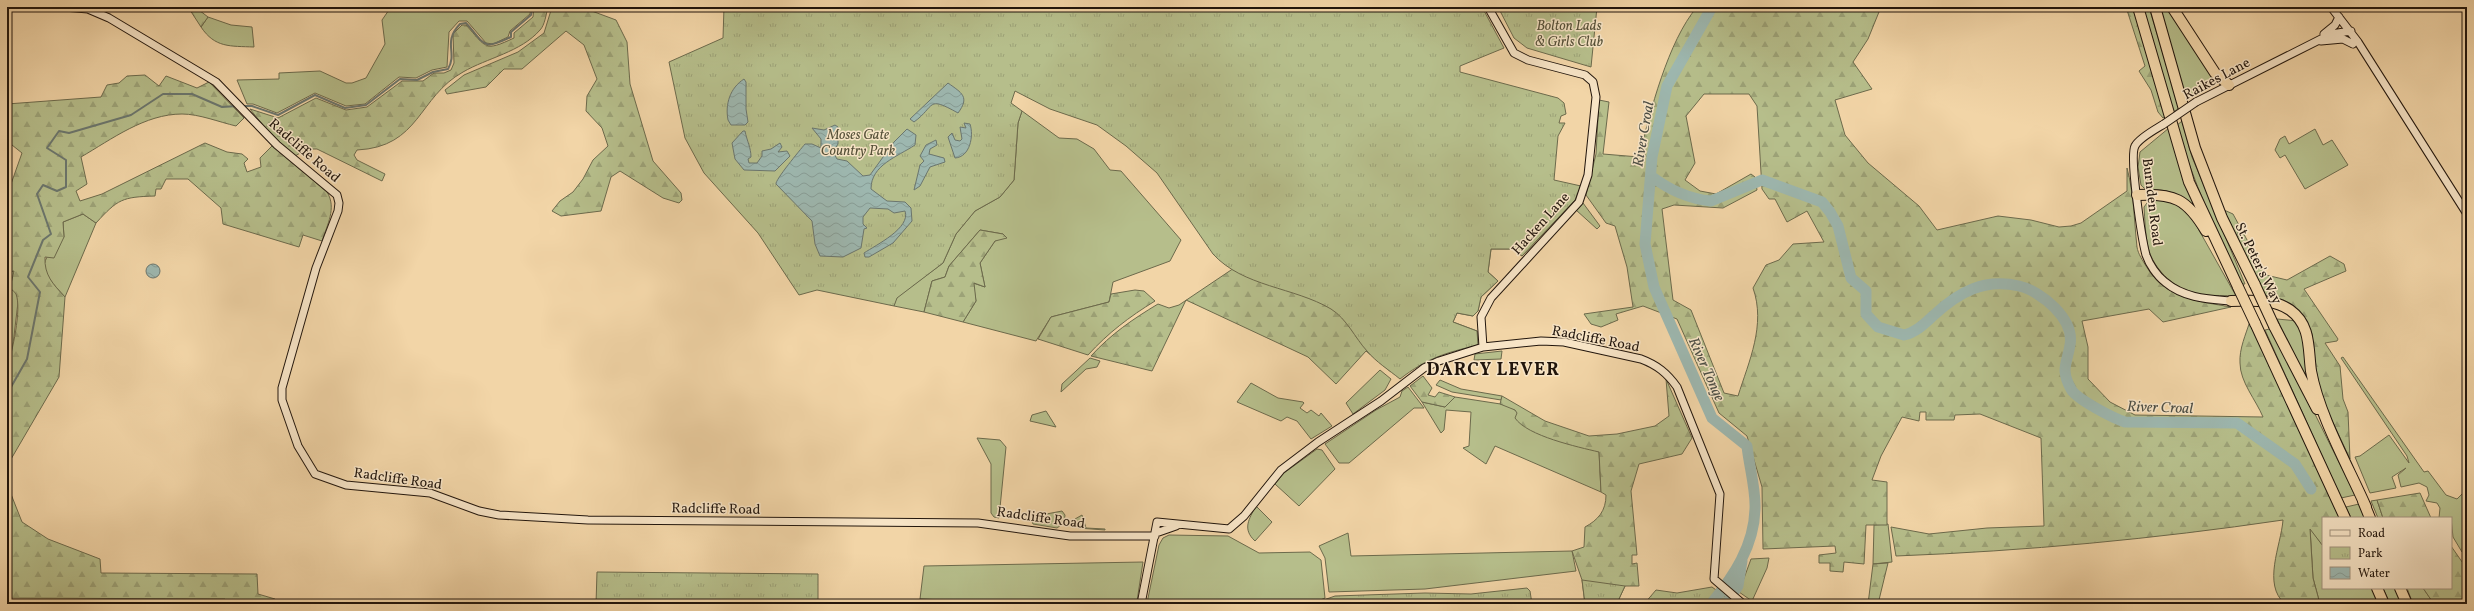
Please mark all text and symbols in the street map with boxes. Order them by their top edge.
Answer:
park label: Bolton Lads & Girls Club [1535,17,1603,52]
street label: Raikes Lane [2180,54,2254,105]
water label: River Croal [1628,100,1661,169]
street label: Radcliffe Road [264,115,344,188]
park label: Moses Gate Country Park [821,126,896,161]
street label: Burnden Road [2137,157,2166,247]
street label: Hacken Lane [1508,188,1575,260]
street label: St. Peter's Way [2230,220,2286,308]
street label: Radcliffe Road [1550,322,1641,357]
water label: River Tonge [1682,334,1729,405]
district label: DARCY LEVER [1426,358,1560,383]
water label: River Croal [2127,397,2194,420]
street label: Radcliffe Road [352,464,443,495]
street label: Radcliffe Road [671,499,761,520]
street label: Radcliffe Road [995,503,1086,534]
legend [2322,517,2452,589]
text: Road [2358,526,2385,542]
text: Park [2358,546,2383,562]
text: Water [2358,566,2390,582]

